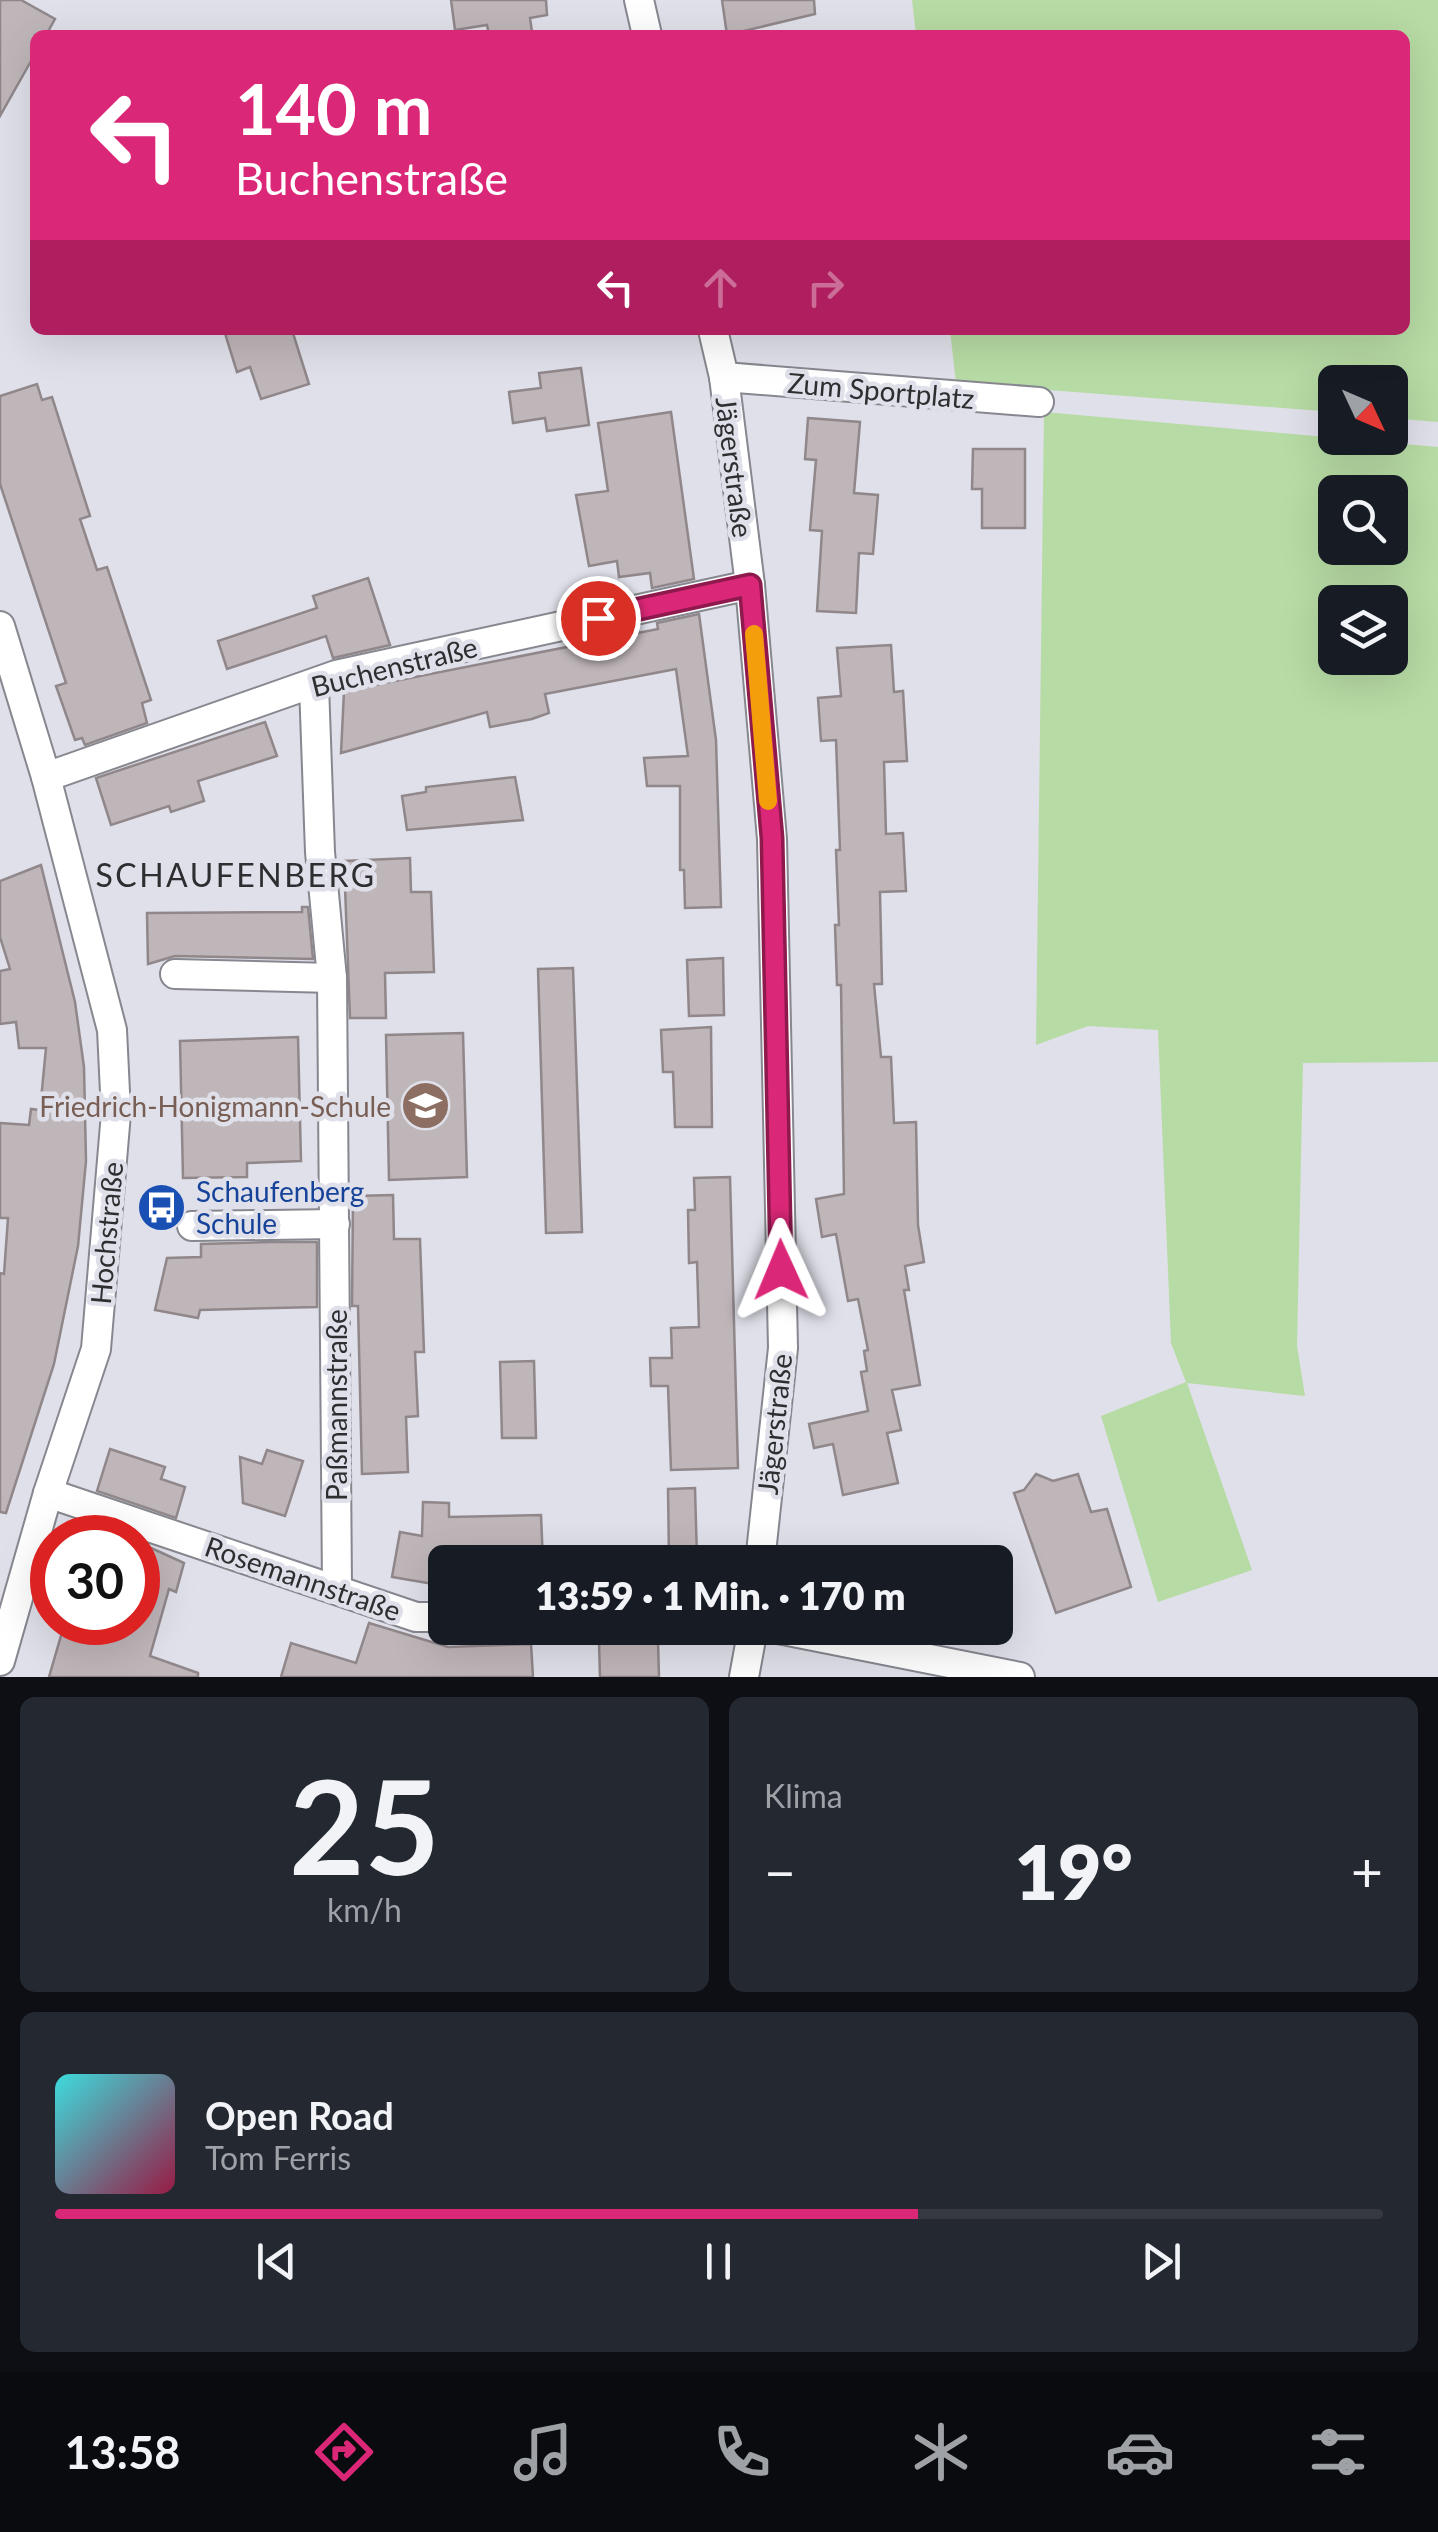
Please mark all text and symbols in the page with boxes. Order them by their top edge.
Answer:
text: 140 m [235,66,432,150]
icon: left [70,70,200,200]
text: Buchenstraße [235,151,508,205]
icon: left [588,260,643,315]
icon: ahead [693,260,748,315]
icon: right [798,260,853,315]
street label: Zum Sportplatz [786,365,976,415]
north arrow [1318,365,1408,455]
map controls [1318,365,1408,675]
street label: Jägerstraße [710,395,760,539]
button: search [1318,475,1408,565]
pin [556,576,641,661]
button: layers [1318,585,1408,675]
icon: arrive [571,591,626,646]
street label: Buchenstraße [307,629,481,703]
district label: SCHAUFENBERG [95,855,377,894]
school or university icon: Friedrich-Honigmann-Schule [400,1080,452,1132]
place label: Friedrich-Honigmann-Schule [39,1089,391,1123]
street label: Hochstraße [83,1160,129,1306]
place label: Schaufenberg Schule [196,1174,364,1240]
bus stop icon: Schaufenberg Schule [135,1181,187,1233]
position arrow [729,1218,833,1322]
street label: Paßmannstraße [319,1309,353,1501]
street label: Jägerstraße [750,1352,798,1496]
speed limit sign: 30 [30,1515,160,1645]
street label: Rosemannstraße [201,1529,405,1627]
text: 13:59 · 1 Min. · 170 m [535,1572,906,1618]
text: 25 [289,1747,440,1903]
text: Klima [764,1776,843,1815]
text: 19° [1014,1826,1133,1916]
text: − [764,1838,796,1904]
text: + [1351,1838,1383,1904]
text: km/h [327,1890,402,1929]
text: Open Road [205,2092,394,2138]
text: Tom Ferris [205,2138,351,2177]
icon: previous [249,2234,304,2289]
icon: pause [691,2234,746,2289]
icon: next [1134,2234,1189,2289]
icon: directions [309,2417,379,2487]
icon: music [508,2417,578,2487]
icon: phone [707,2417,777,2487]
icon: climate [906,2417,976,2487]
icon: car [1105,2417,1175,2487]
icon: filters [1303,2417,1373,2487]
text: 13:58 [64,2425,180,2479]

